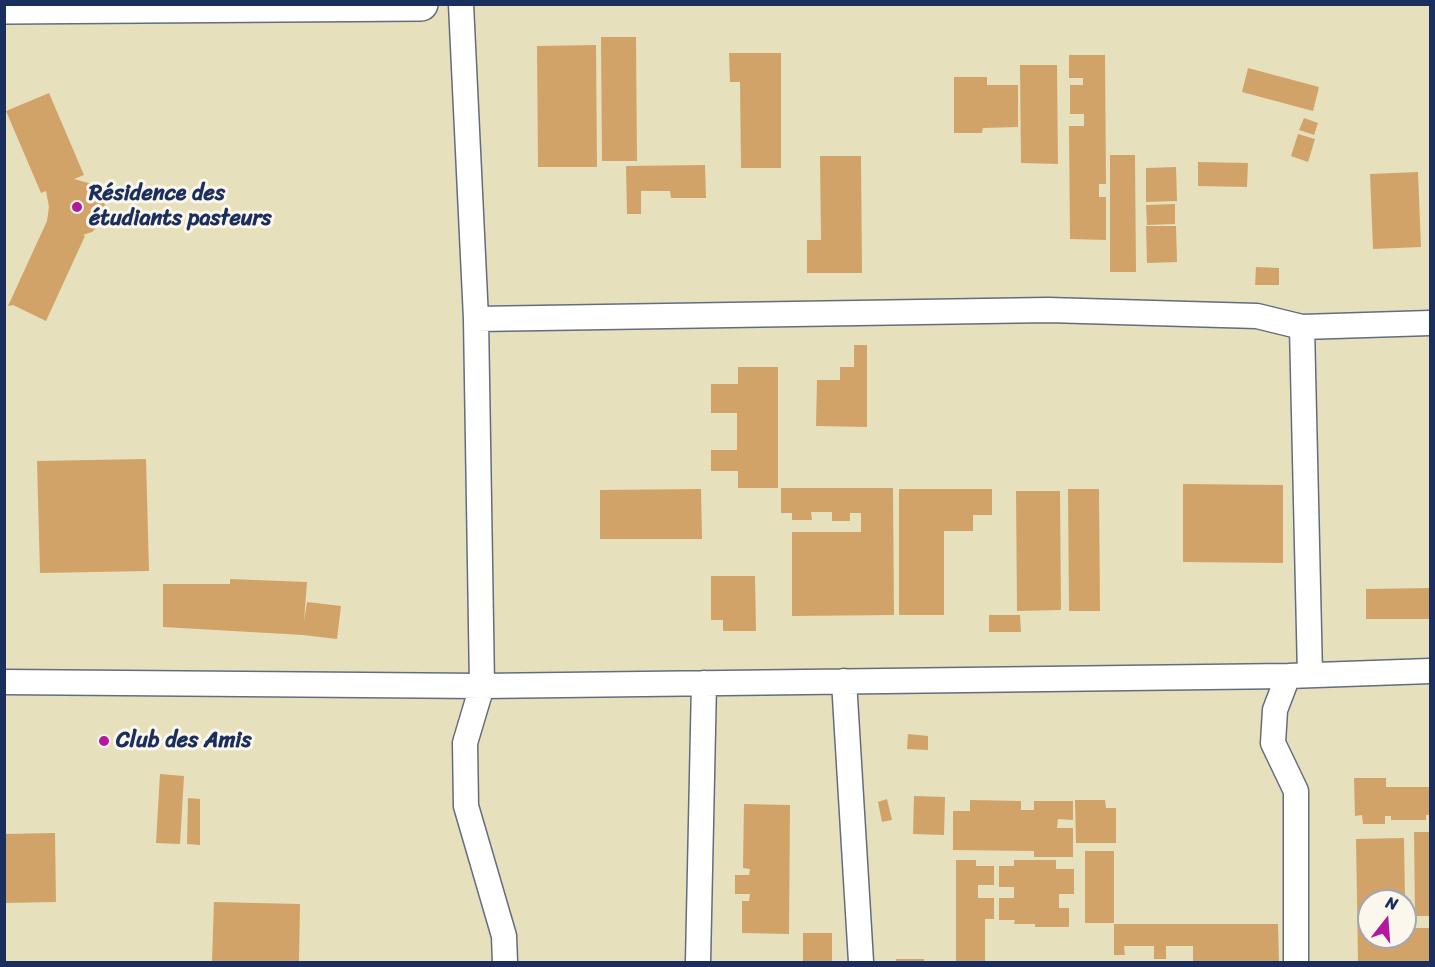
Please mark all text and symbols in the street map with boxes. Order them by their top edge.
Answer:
place label: Résidence des étudiants pasteurs [89,181,272,232]
marker: Résidence des étudiants pasteurs [70,200,84,214]
place label: Club des Amis [116,728,252,754]
marker: Club des Amis [97,734,111,748]
text: N [1382,888,1401,919]
north arrow [1357,889,1417,949]

